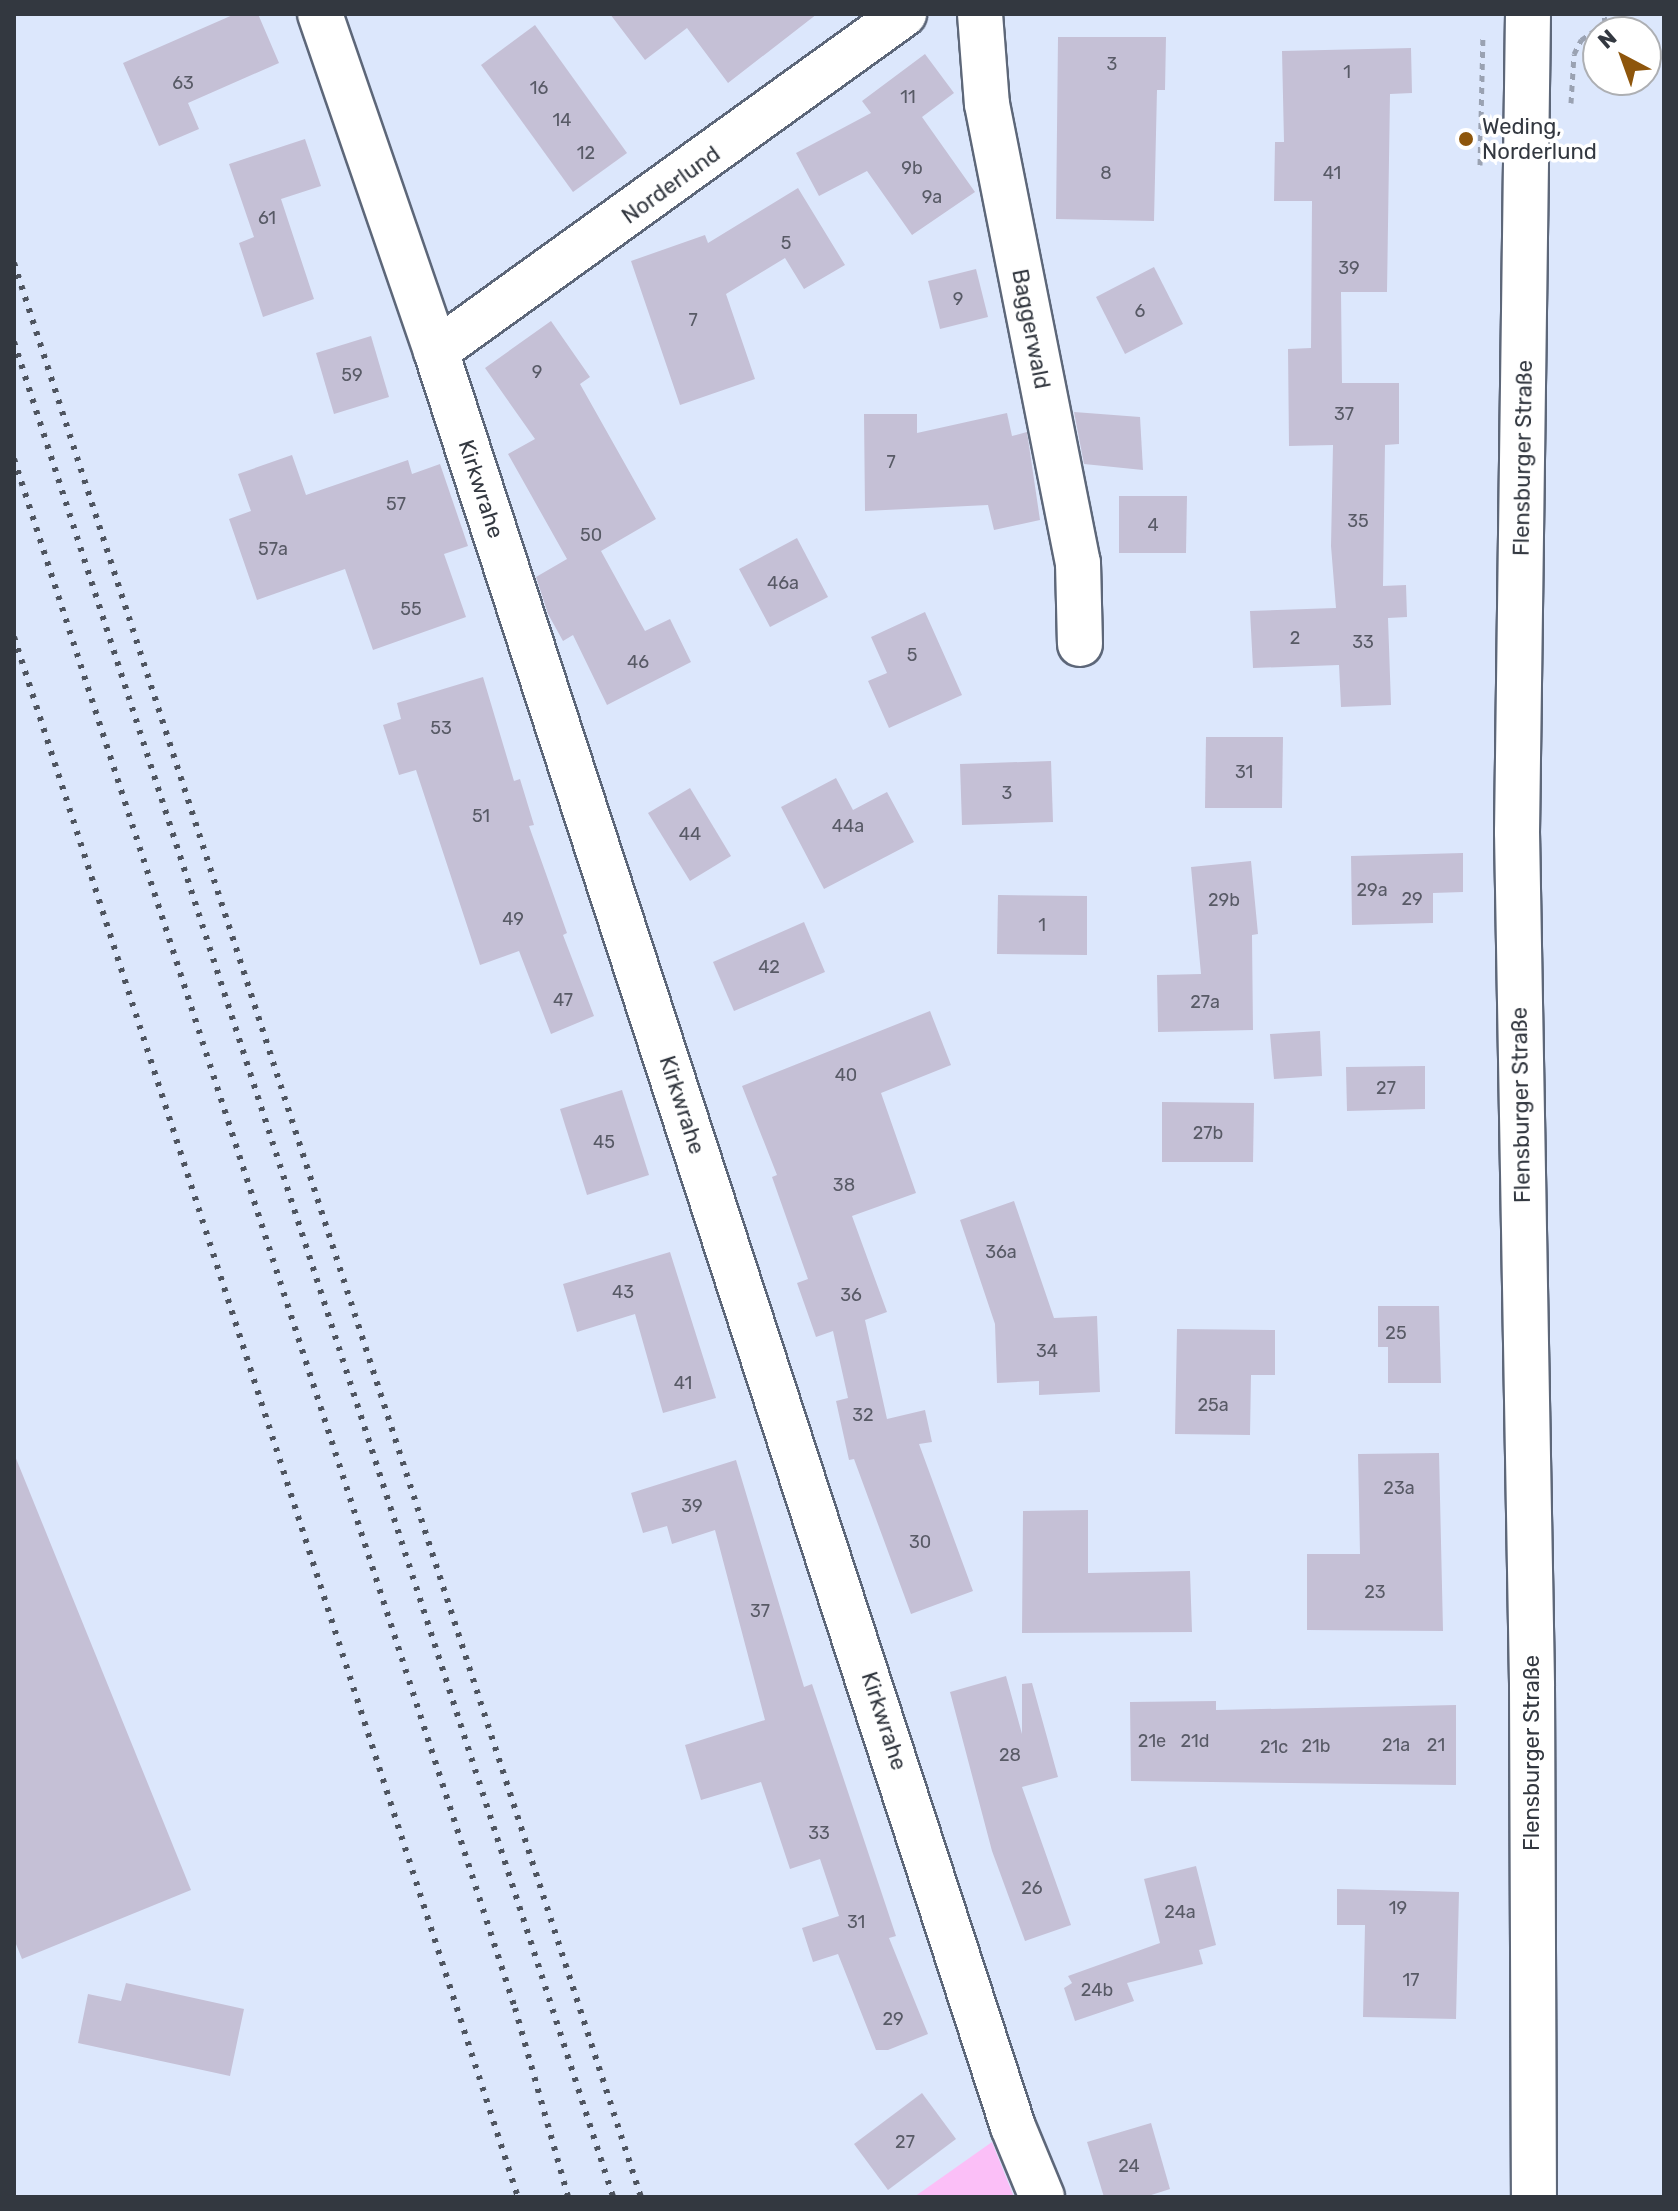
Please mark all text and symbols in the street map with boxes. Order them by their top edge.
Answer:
north arrow [1582,16,1662,96]
text: N [1592,24,1622,54]
house number: 3 [1107,53,1117,75]
house number: 1 [1343,61,1351,83]
house number: 63 [172,72,194,94]
house number: 16 [530,77,548,99]
house number: 11 [900,86,916,108]
house number: 14 [553,109,571,131]
place label: Weding, Norderlund [1482,113,1597,164]
marker: Weding, Norderlund [1457,130,1475,148]
street label: Norderlund [617,141,725,229]
house number: 12 [577,142,595,164]
house number: 9b [901,157,923,179]
house number: 8 [1100,162,1112,184]
house number: 41 [1323,162,1341,184]
house number: 9a [922,186,942,208]
house number: 61 [258,207,276,229]
house number: 5 [781,232,791,254]
house number: 39 [1338,257,1360,279]
street label: Baggerwald [1006,267,1056,391]
house number: 9 [953,288,963,310]
house number: 6 [1135,300,1145,322]
house number: 7 [688,309,698,331]
street label: Flensburger Straße [1508,359,1538,557]
house number: 9 [532,361,542,383]
house number: 59 [341,364,363,386]
house number: 37 [1334,403,1354,425]
street label: Kirkwrahe [453,436,509,542]
house number: 7 [886,451,896,473]
house number: 57 [386,493,406,515]
house number: 35 [1347,510,1369,532]
house number: 4 [1147,514,1159,536]
house number: 50 [580,524,602,546]
house number: 57a [258,538,288,560]
house number: 46a [767,572,799,594]
house number: 55 [400,598,422,620]
house number: 2 [1290,627,1300,649]
house number: 33 [1352,631,1374,653]
house number: 5 [907,644,917,666]
house number: 46 [627,651,649,673]
house number: 53 [430,717,452,739]
house number: 31 [1235,761,1253,783]
house number: 3 [1002,782,1012,804]
house number: 51 [472,805,490,827]
house number: 44a [832,815,864,837]
house number: 44 [679,823,701,845]
house number: 29a [1356,879,1388,901]
house number: 29 [1401,888,1423,910]
house number: 29b [1208,889,1240,911]
house number: 49 [502,908,524,930]
house number: 1 [1038,914,1046,936]
house number: 42 [758,956,780,978]
house number: 47 [553,989,573,1011]
house number: 27a [1190,991,1220,1013]
street label: Flensburger Straße [1506,1006,1536,1204]
street label: Kirkwrahe [654,1052,710,1158]
house number: 40 [835,1064,857,1086]
house number: 27 [1376,1077,1396,1099]
house number: 27b [1193,1122,1223,1144]
house number: 45 [593,1131,615,1153]
house number: 38 [833,1174,855,1196]
house number: 36a [985,1241,1017,1263]
house number: 43 [612,1281,634,1303]
house number: 36 [840,1284,862,1306]
house number: 25 [1385,1322,1407,1344]
house number: 34 [1036,1340,1058,1362]
house number: 41 [674,1372,692,1394]
house number: 25a [1197,1394,1229,1416]
house number: 32 [852,1404,874,1426]
house number: 23a [1383,1477,1415,1499]
house number: 39 [681,1495,703,1517]
house number: 30 [909,1531,931,1553]
house number: 23 [1364,1581,1386,1603]
house number: 37 [750,1600,770,1622]
street label: Flensburger Straße [1519,1655,1545,1851]
street label: Kirkwrahe [856,1668,912,1774]
house number: 21e [1138,1730,1166,1752]
house number: 21d [1181,1730,1209,1752]
house number: 21a [1382,1734,1410,1756]
house number: 21 [1427,1734,1445,1756]
house number: 21b [1302,1735,1330,1757]
house number: 21c [1260,1736,1288,1758]
house number: 28 [999,1744,1021,1766]
house number: 33 [808,1822,830,1844]
house number: 26 [1021,1877,1043,1899]
house number: 19 [1389,1897,1407,1919]
house number: 24a [1164,1901,1196,1923]
house number: 31 [847,1911,865,1933]
house number: 17 [1403,1969,1419,1991]
house number: 24b [1081,1979,1113,2001]
house number: 29 [882,2008,904,2030]
house number: 27 [895,2131,915,2153]
house number: 24 [1118,2155,1140,2177]

